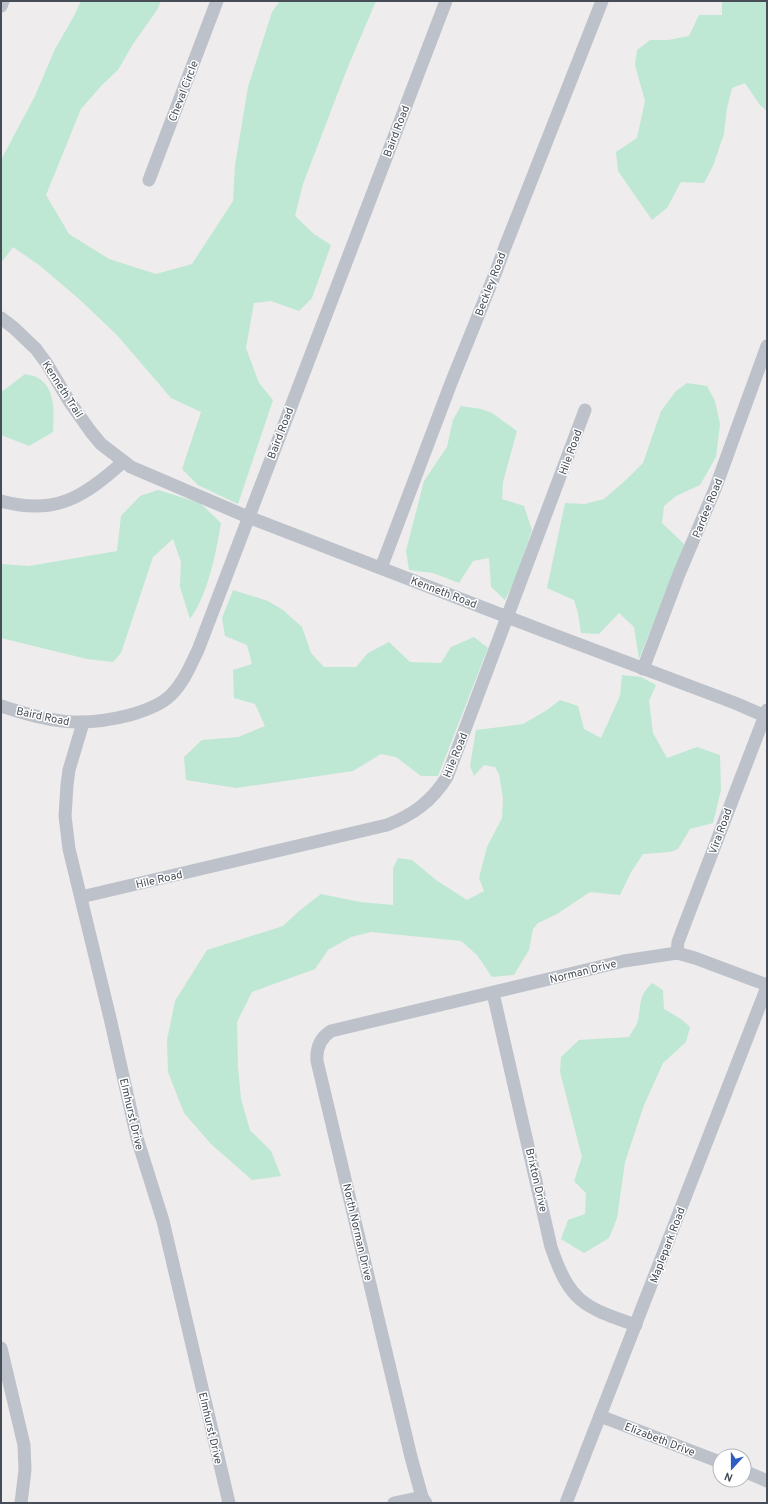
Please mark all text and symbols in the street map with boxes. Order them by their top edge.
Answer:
street label: Cheval Circle [166,59,202,124]
street label: Baird Road [381,104,413,159]
street label: Beckley Road [472,250,510,318]
street label: Kenneth Trail [39,359,86,421]
street label: Baird Road [265,406,297,461]
street label: Hile Road [556,428,586,477]
street label: Pardee Road [690,477,726,540]
street label: Kenneth Road [409,574,479,612]
street label: Baird Road [15,705,71,729]
street label: Hile Road [441,731,471,780]
street label: Vira Road [706,806,736,856]
street label: Hile Road [135,868,184,892]
street label: Norman Drive [548,957,618,987]
street label: Elmhurst Drive [116,1077,146,1152]
street label: Brixton Drive [522,1147,550,1213]
street label: North Norman Drive [339,1182,375,1282]
street label: Maplepark Road [647,1206,689,1285]
street label: Elmhurst Drive [195,1391,225,1466]
street label: Elizabeth Drive [622,1420,697,1460]
north arrow [712,1448,752,1488]
text: N [723,1468,735,1484]

